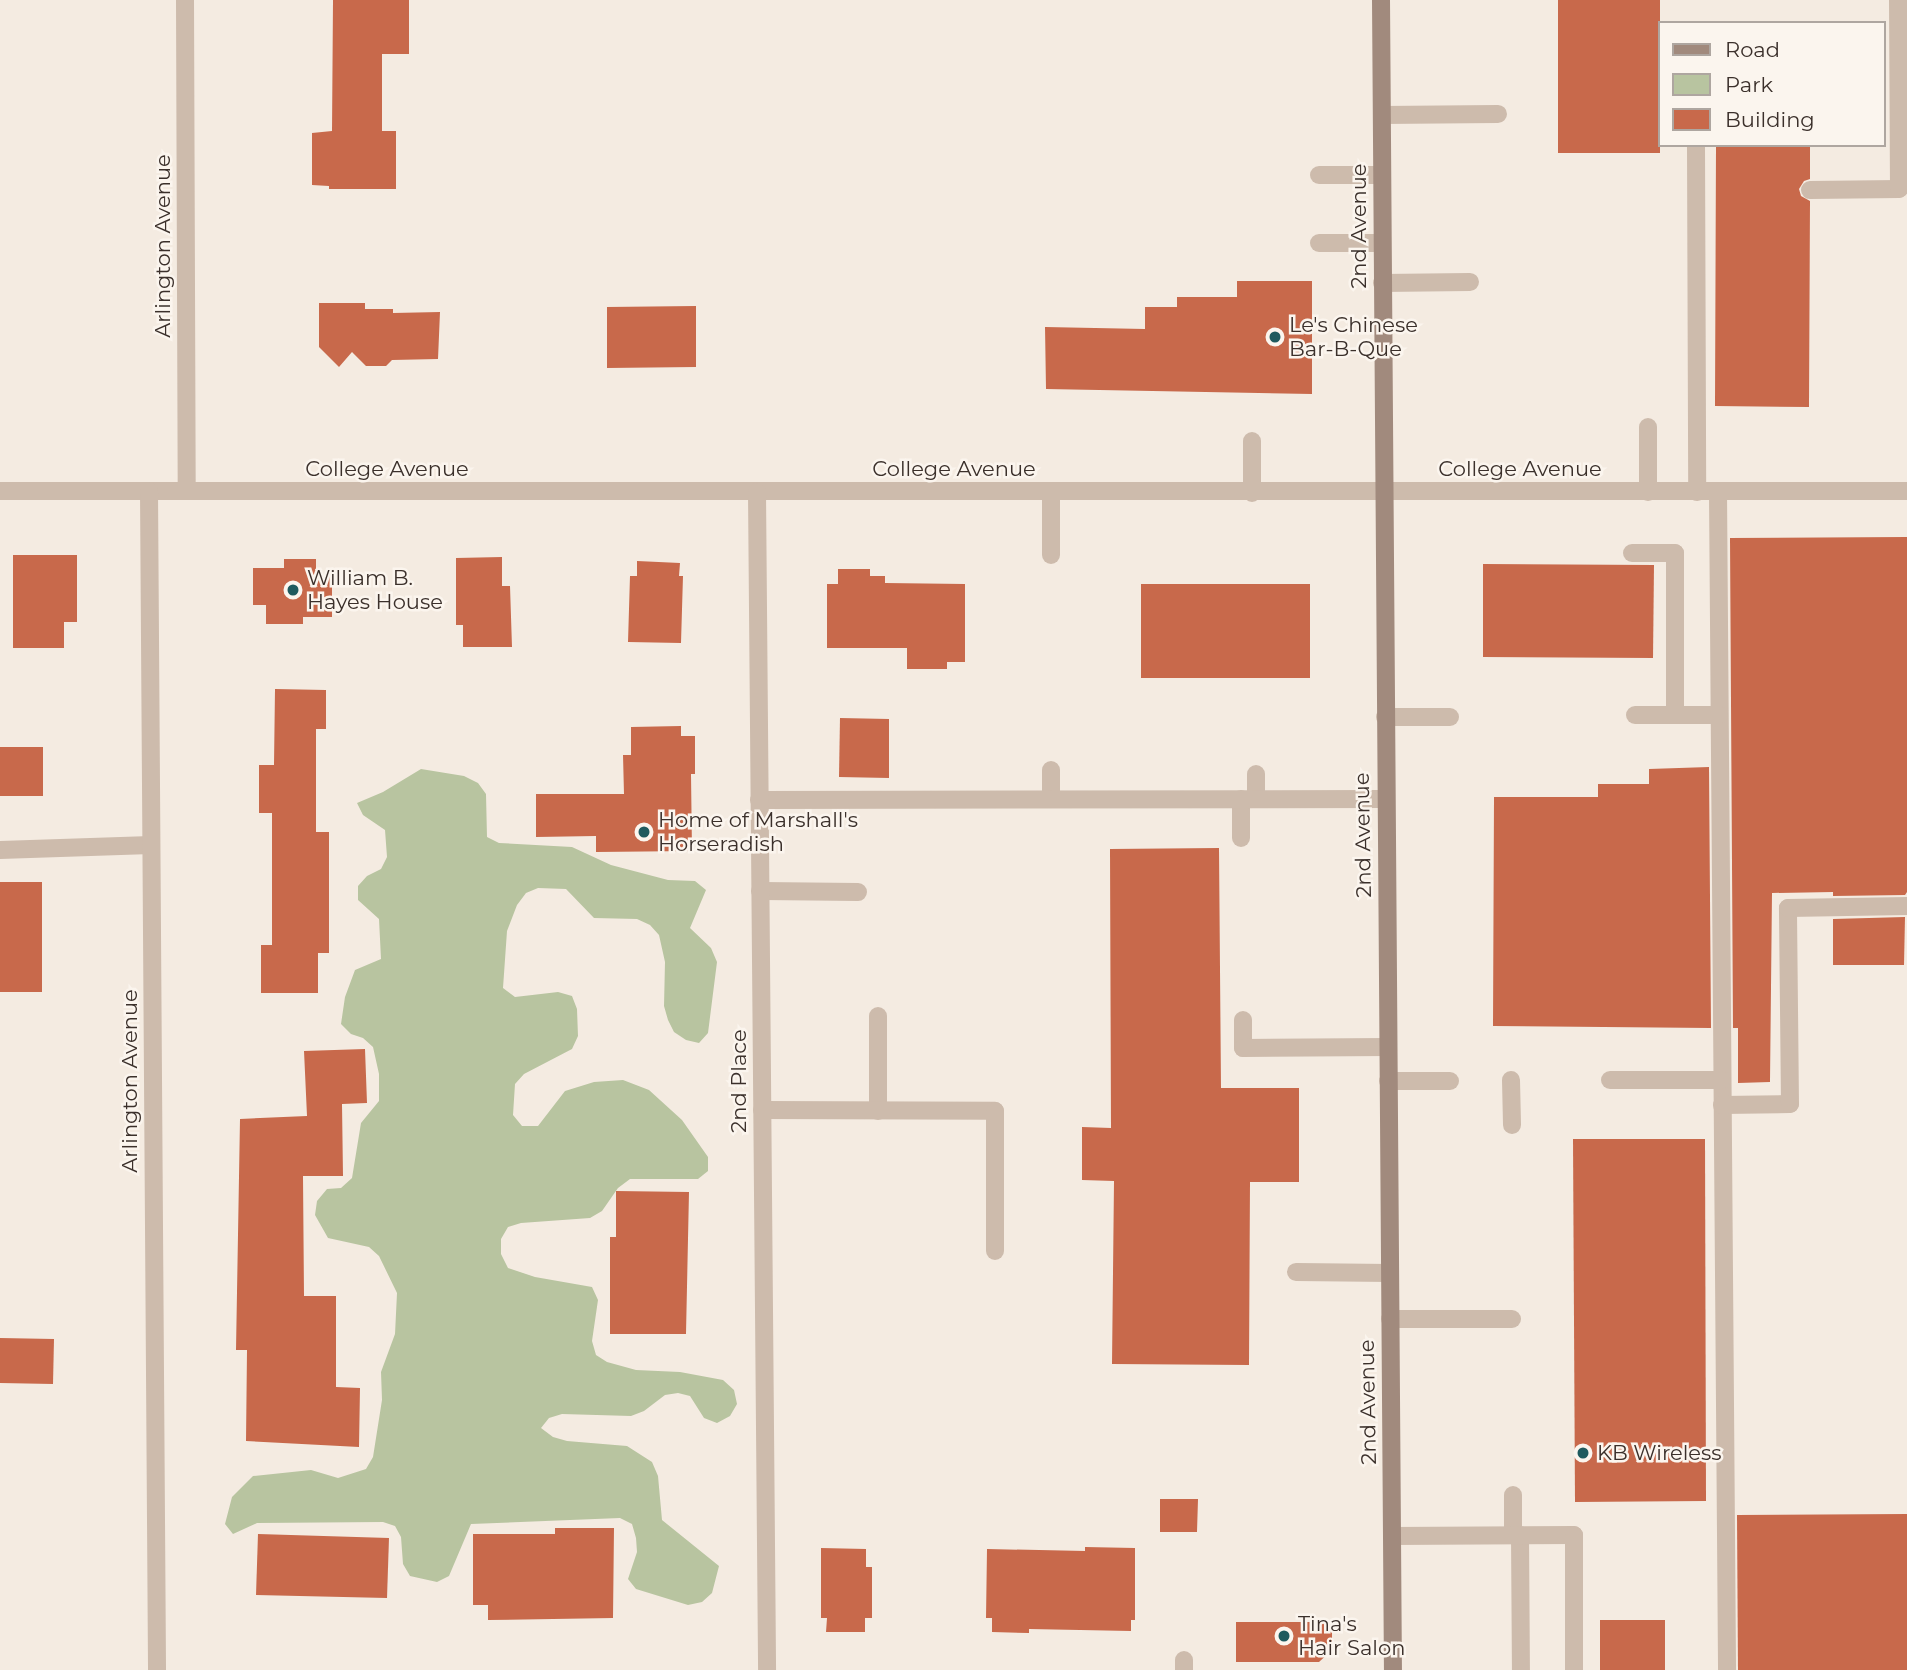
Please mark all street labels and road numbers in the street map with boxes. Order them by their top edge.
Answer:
street label: Arlington Avenue [150,154,176,338]
street label: 2nd Avenue [1346,163,1372,289]
street label: College Avenue [305,456,469,482]
street label: College Avenue [872,456,1036,482]
street label: College Avenue [1438,456,1602,482]
street label: 2nd Avenue [1349,772,1377,898]
street label: Arlington Avenue [117,989,143,1173]
street label: 2nd Place [726,1029,752,1133]
street label: 2nd Avenue [1354,1339,1382,1465]

